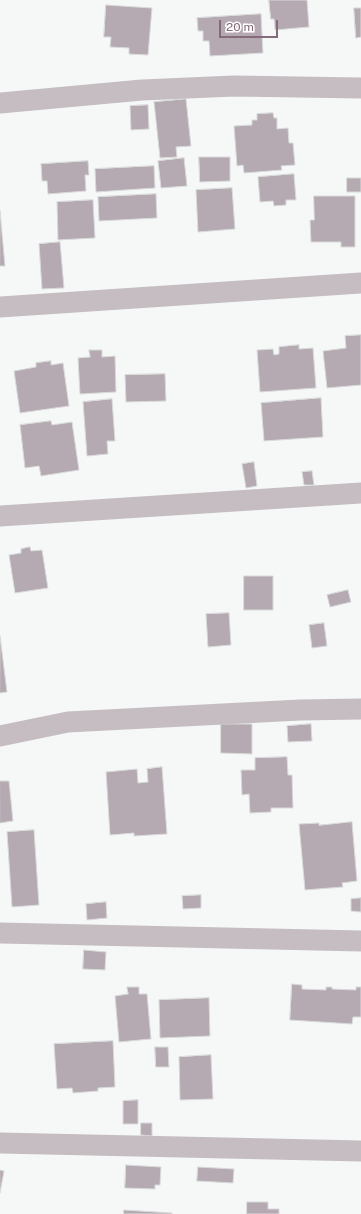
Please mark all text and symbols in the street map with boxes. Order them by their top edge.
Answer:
scale bar [221,12,280,38]
text: 20 m [226,20,254,34]

